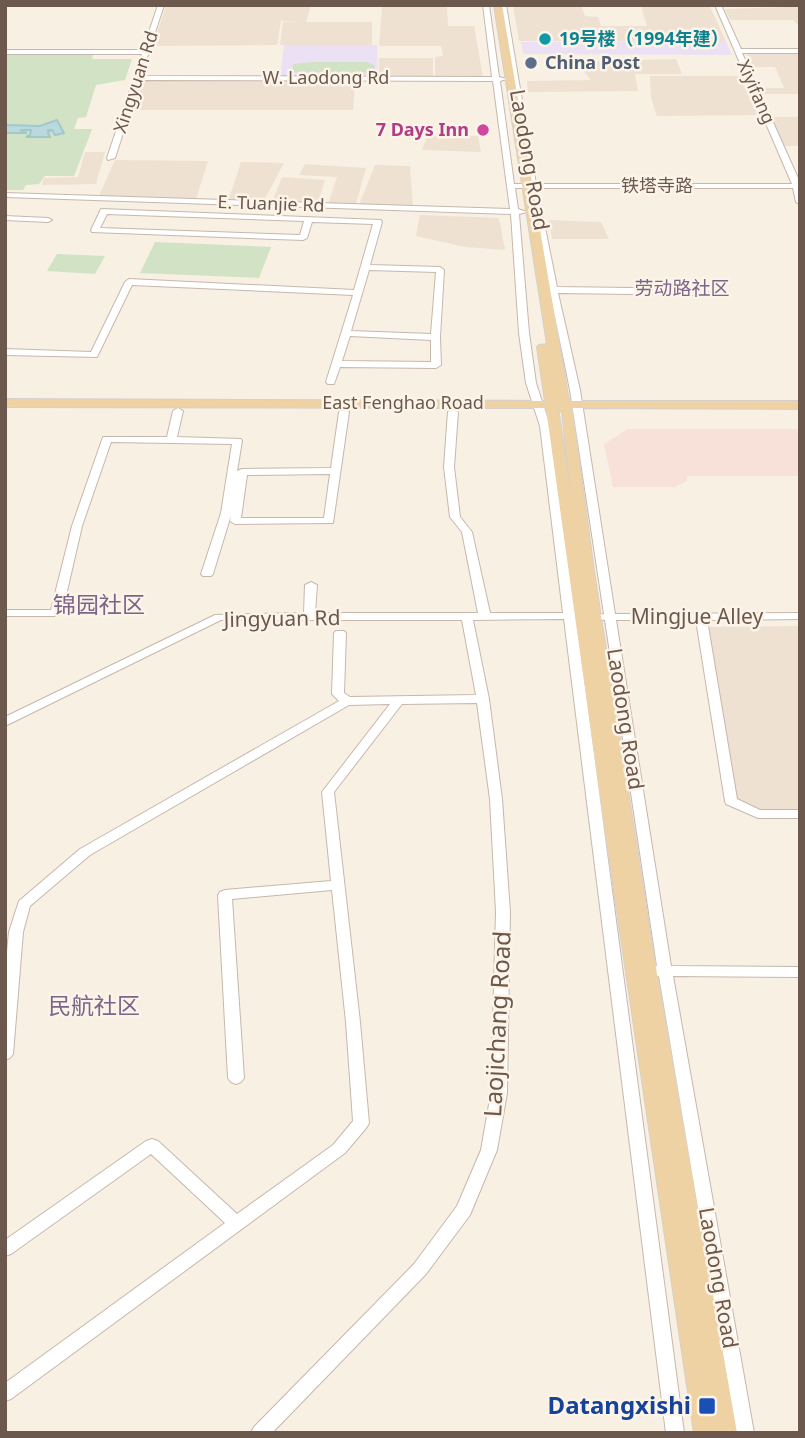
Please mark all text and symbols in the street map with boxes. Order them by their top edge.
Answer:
place label: 19号楼（1994年建） [559,26,729,50]
street label: Xingyuan Rd [107,28,163,136]
marker: 19号楼（1994年建） [537,31,553,47]
place label: China Post [545,50,640,74]
marker: China Post [523,55,539,71]
street label: Xiyifang [732,56,782,127]
street label: W. Laodong Rd [263,65,389,89]
street label: Laodong Road [504,87,556,233]
place label: 7 Days Inn [376,117,469,141]
marker: 7 Days Inn [475,122,491,138]
street label: 铁塔寺路 [621,173,693,197]
street label: E. Tuanjie Rd [217,189,325,217]
district label: 劳动路社区 [634,275,730,301]
street label: East Fenghao Road [322,390,484,414]
district label: 锦园社区 [53,588,145,620]
street label: Mingjue Alley [631,602,764,630]
street label: Jingyuan Rd [221,603,341,633]
street label: Laodong Road [601,646,651,792]
street label: Laojichang Road [475,930,518,1118]
district label: 民航社区 [48,989,140,1021]
street label: Laodong Road [693,1205,745,1351]
place label: Datangxishi [548,1388,691,1421]
marker: Datangxishi [697,1396,717,1416]

